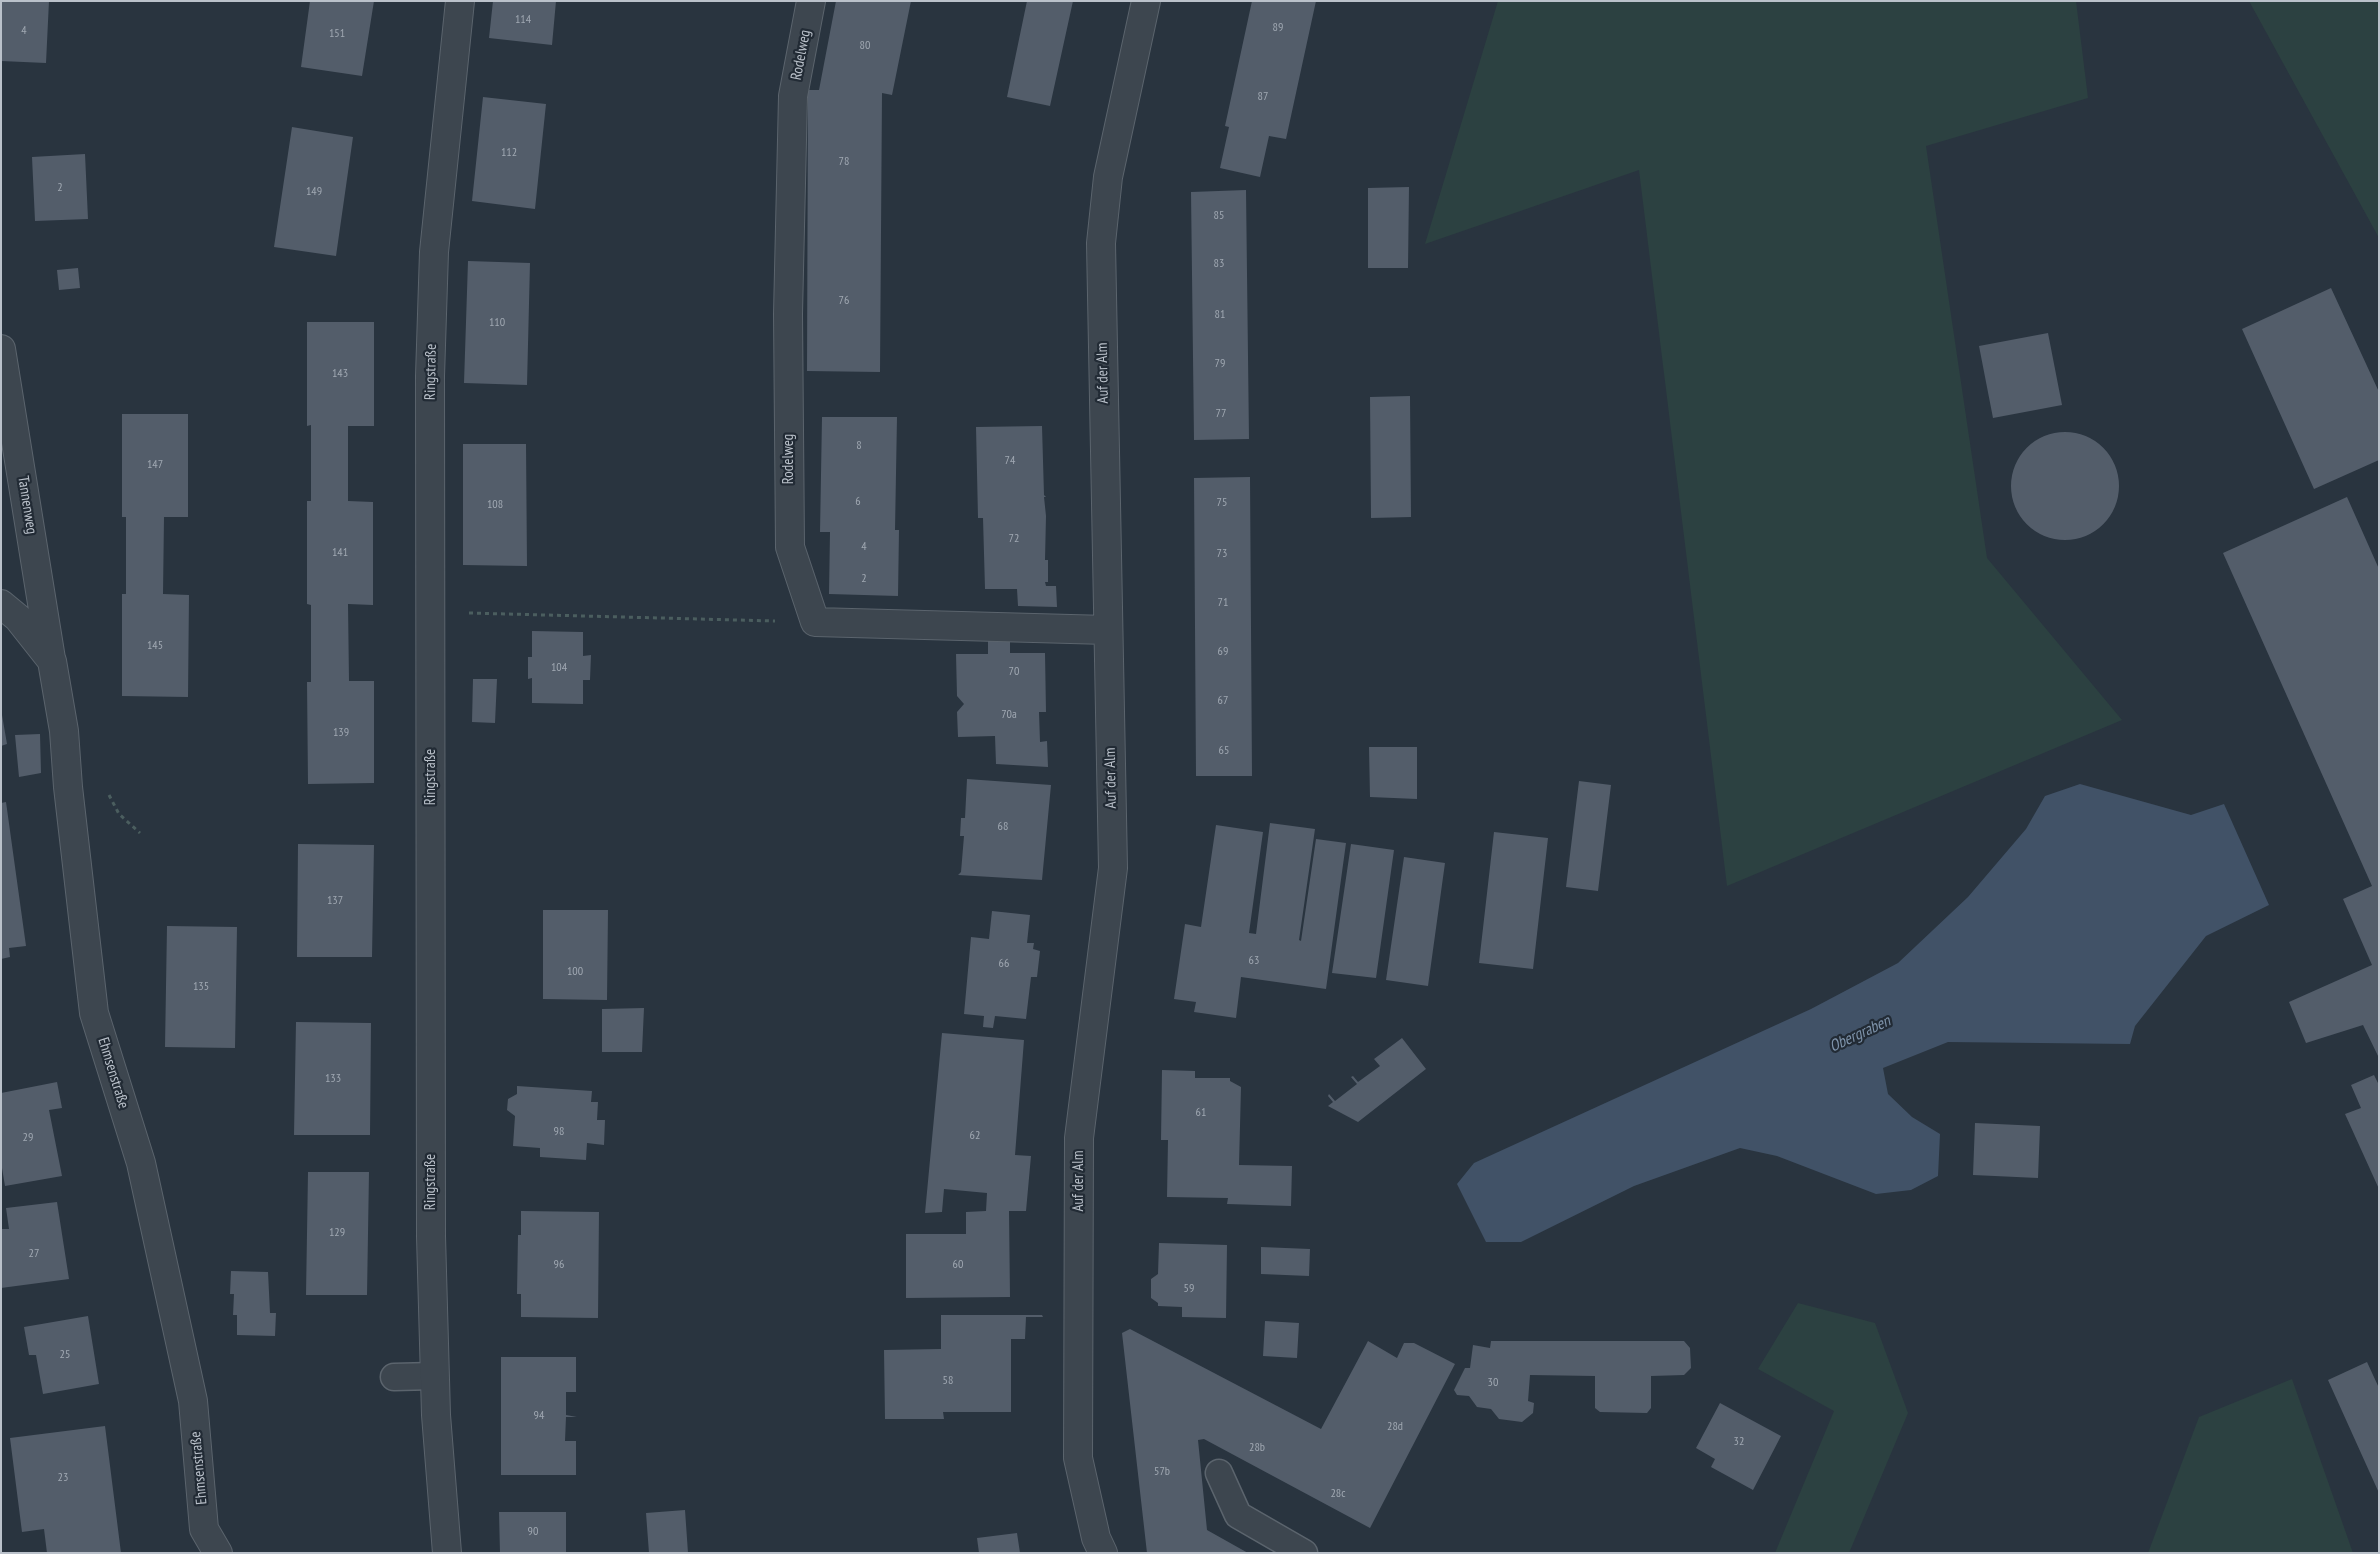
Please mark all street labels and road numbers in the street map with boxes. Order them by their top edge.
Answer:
street label: Rodelweg [787,28,815,82]
street label: Auf der Alm [1093,342,1113,404]
street label: Ringstraße [422,344,440,400]
street label: Rodelweg [780,434,798,484]
street label: Tannenweg [14,475,40,535]
street label: Auf der Alm [1101,747,1121,809]
street label: Ringstraße [422,749,440,805]
street label: Ehmsenstraße [94,1035,132,1111]
street label: Auf der Alm [1070,1151,1088,1211]
street label: Ringstraße [422,1154,440,1210]
street label: Ehmsenstraße [187,1431,211,1505]

